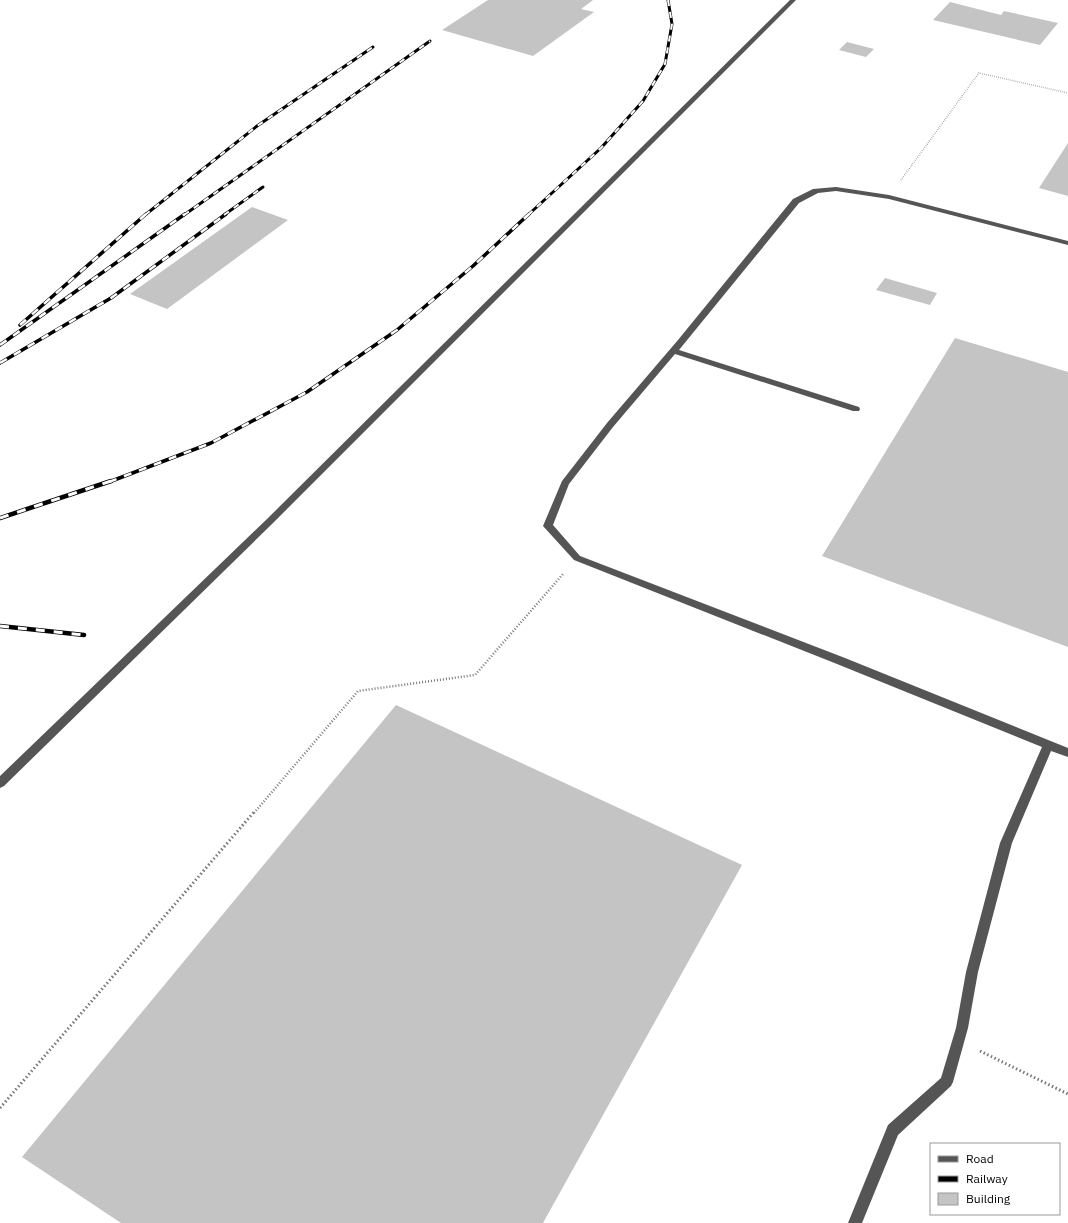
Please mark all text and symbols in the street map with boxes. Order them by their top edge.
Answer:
legend [930,1143,1060,1215]
text: Road [966,1151,994,1166]
text: Railway [966,1171,1008,1186]
text: Building [966,1191,1011,1206]

